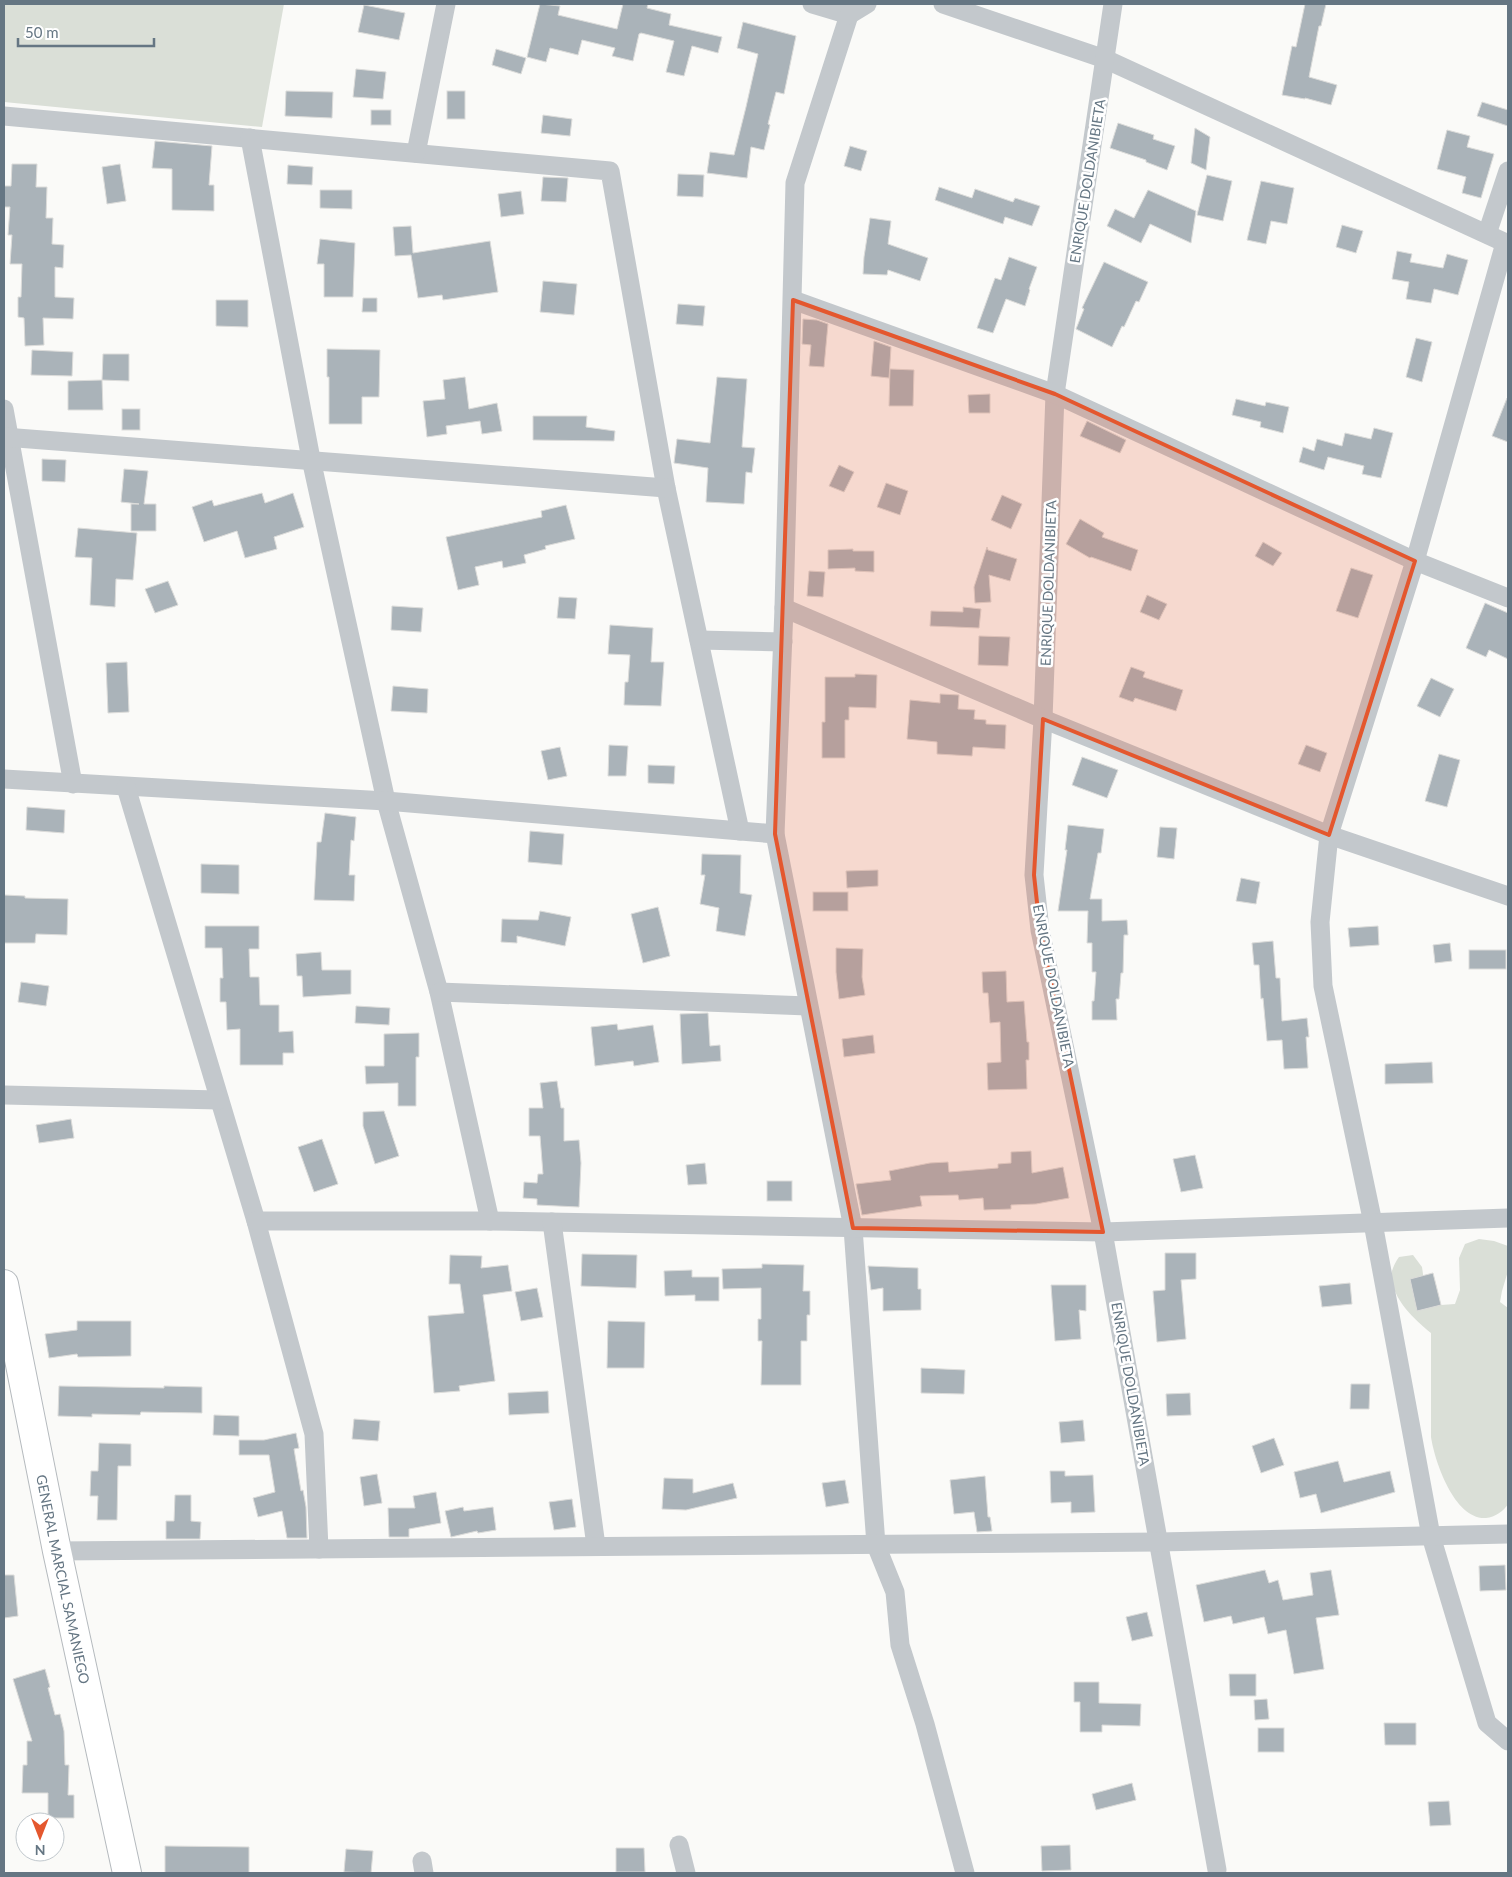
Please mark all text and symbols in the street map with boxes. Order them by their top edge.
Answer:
scale bar [18,15,154,47]
text: 50 m [25,23,59,41]
street label: ENRIQUE DOLDANIBIETA [1066,97,1108,264]
street label: ENRIQUE DOLDANIBIETA [1037,499,1059,666]
street label: ENRIQUE DOLDANIBIETA [1030,903,1078,1070]
street label: ENRIQUE DOLDANIBIETA [1108,1301,1154,1468]
street label: GENERAL MARCIAL SAMANIEGO [33,1473,94,1685]
north arrow [15,1812,65,1862]
text: N [35,1842,45,1859]

